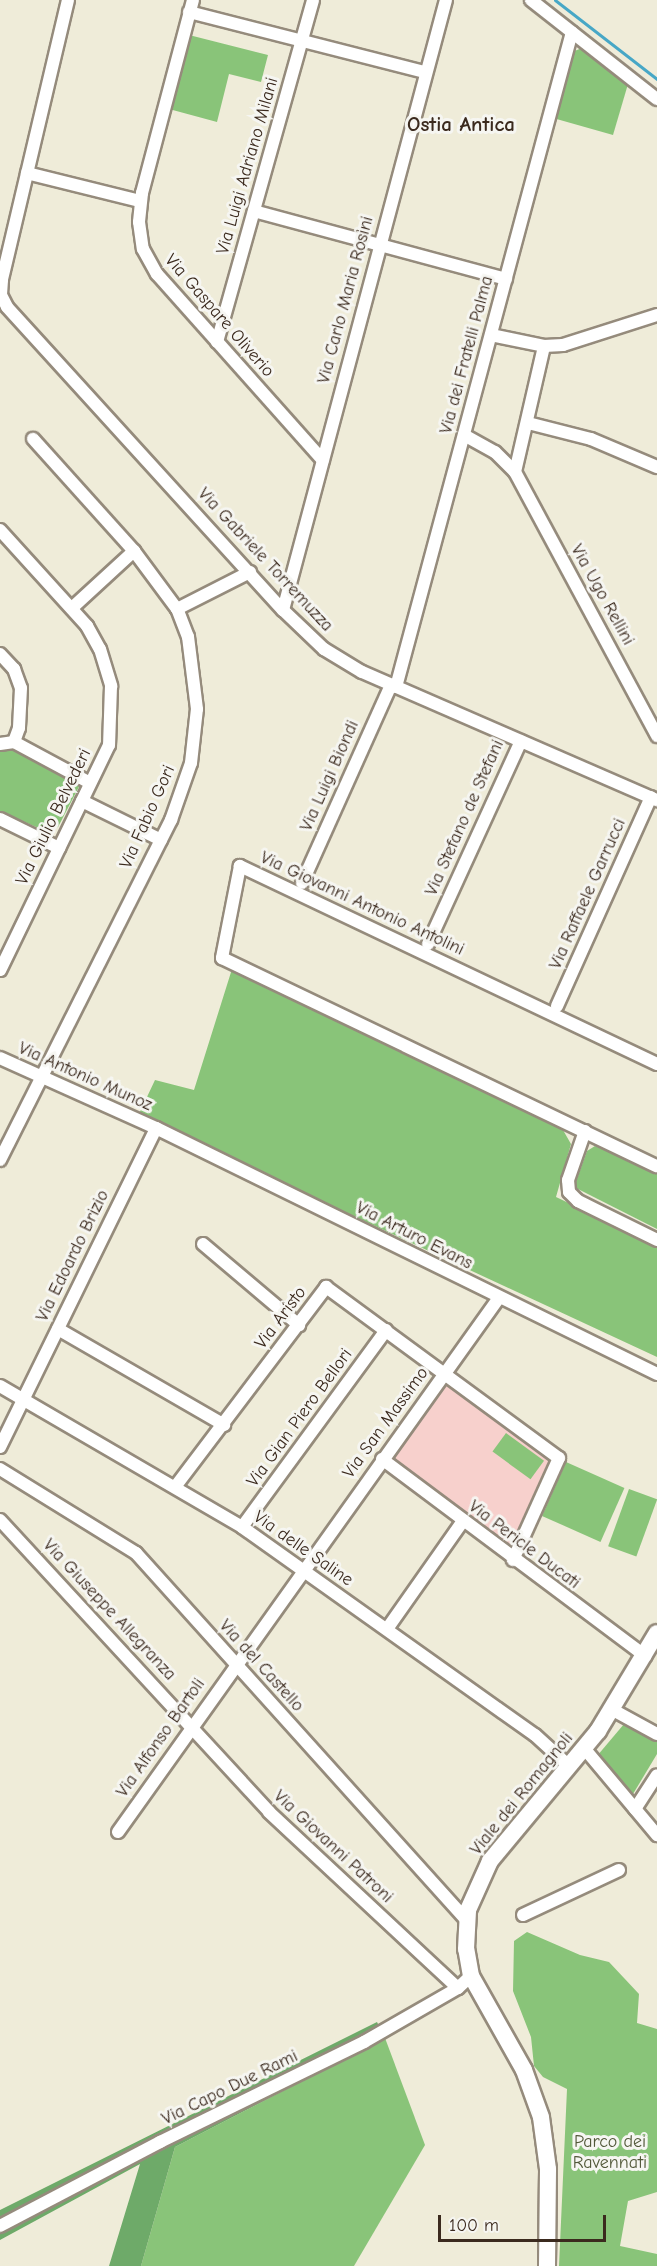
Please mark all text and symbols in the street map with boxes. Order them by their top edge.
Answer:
street label: Via Luigi Adriano Milani [212,75,284,257]
district label: Ostia Antica [407,111,515,137]
street label: Via Carlo Maria Rosini [313,214,379,386]
street label: Via Gaspare Oliverio [160,250,278,382]
street label: Via dei Fratelli Palma [436,274,498,436]
street label: Via Gabriele Torremuzza [193,484,337,636]
street label: Via Ugo Rellini [565,541,639,649]
street label: Via Luigi Biondi [296,717,364,835]
street label: Via Stefano de Stefani [421,737,509,899]
street label: Via Giulio Belvederi [12,745,96,889]
street label: Via Fabio Gori [116,762,180,872]
street label: Via Raffaele Garrucci [545,815,631,973]
street label: Via Giovanni Antonio Antolini [257,847,467,961]
street label: Via Antonio Munoz [15,1038,155,1116]
street label: Via Edoardo Brizio [32,1187,114,1325]
street label: Via Arturo Evans [352,1197,476,1275]
street label: Via Aristo [251,1283,311,1353]
street label: Via Gian Piero Bellori [243,1345,357,1491]
street label: Via San Massimo [338,1363,434,1483]
street label: Via Pericle Ducati [464,1496,584,1594]
street label: Via delle Saline [249,1507,357,1591]
street label: Via Giuseppe Allegranza [38,1535,180,1685]
street label: Via del Castello [214,1616,308,1716]
street label: Via Alfonso Bartoli [112,1674,210,1802]
street label: Viale dei Romagnoli [466,1728,578,1860]
street label: Via Giovanni Patroni [269,1786,397,1908]
street label: Via Capo Due Rami [158,2046,302,2130]
park label: Parco dei Ravennati [573,2132,647,2174]
scale bar [441,2203,609,2241]
text: 100 m [449,2215,499,2236]

